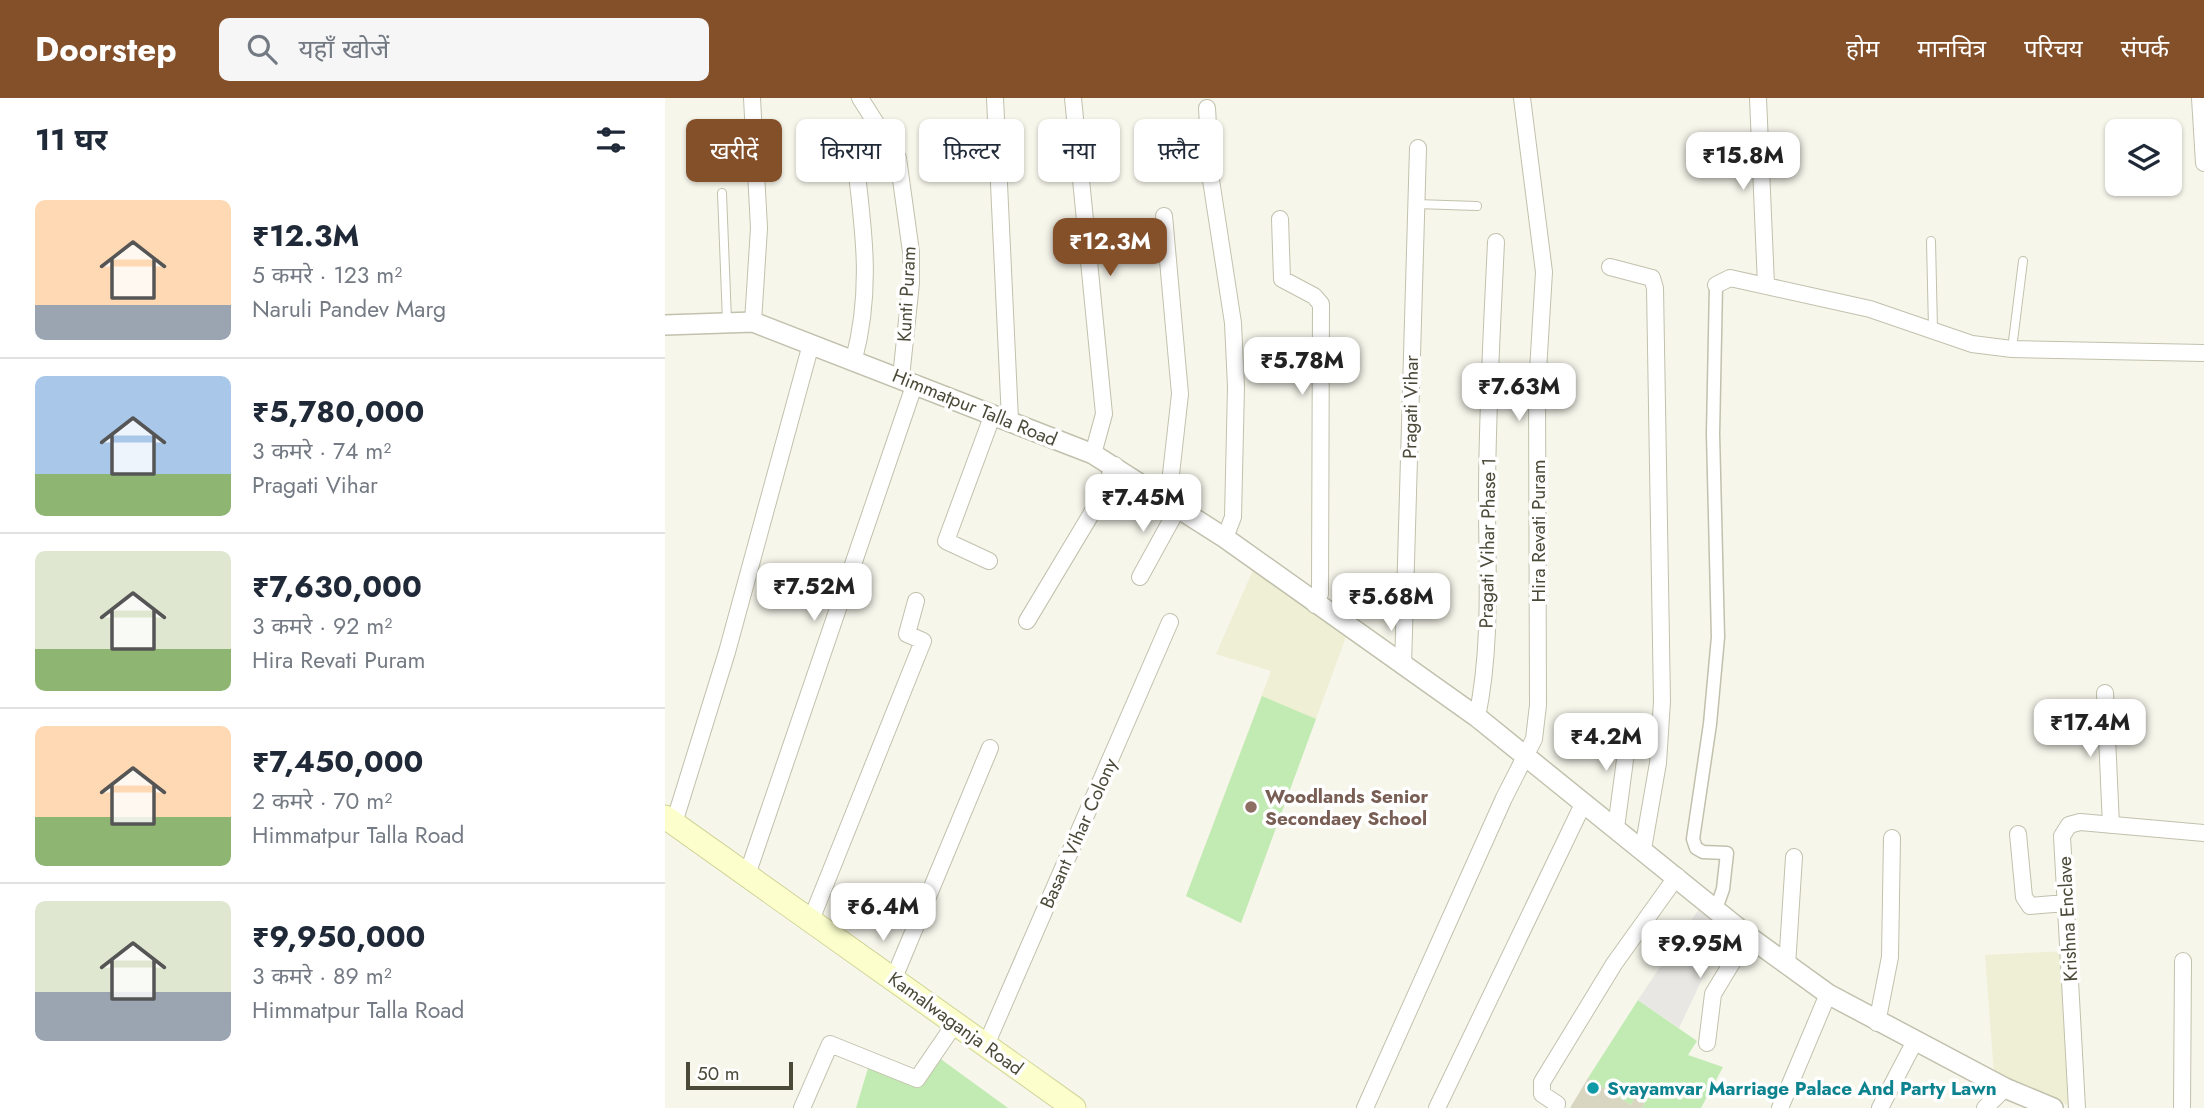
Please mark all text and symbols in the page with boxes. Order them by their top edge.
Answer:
search box [219,18,709,81]
text: Doorstep [35,26,177,73]
icon: search [243,30,281,68]
text: यहाँ खोजें [299,30,389,68]
text: होम [1846,31,1879,66]
text: मानचित्र [1917,31,1986,66]
text: परिचय [2024,31,2083,66]
text: संपर्क [2121,31,2169,66]
text: 11 घर [35,118,107,161]
chip: खरीदें [686,119,782,182]
chip: किराया [796,119,905,182]
chip: फ़िल्टर [919,119,1024,182]
chip: नया [1038,119,1120,182]
chip: फ़्लैट [1134,119,1223,182]
map controls [2105,119,2182,196]
button: layers [2105,119,2182,196]
icon: filters [592,121,630,159]
pin: ₹15.8M [1686,132,1800,192]
text: ₹15.8M [1702,138,1784,172]
text: ₹12.3M [252,214,359,257]
pin: ₹12.3M [1053,218,1167,278]
text: ₹12.3M [1069,224,1151,258]
icon: home [91,228,175,312]
street label: Kunti Puram [891,245,922,343]
text: 5 कमरे · 123 m² [252,258,402,292]
text: Naruli Pandev Marg [252,292,446,326]
pin: ₹5.78M [1245,338,1359,397]
text: ₹5.78M [1260,343,1344,377]
street label: Pragati Vihar [1396,354,1425,459]
street label: Himmatpur Talla Road [888,362,1061,453]
pin: ₹7.63M [1462,364,1576,423]
text: ₹7.63M [1478,369,1560,403]
text: ₹5,780,000 [252,390,424,433]
icon: home [91,404,175,488]
text: 3 कमरे · 74 m² [252,434,391,468]
street label: Pragati Vihar Phase 1 [1473,457,1502,629]
street label: Hira Revati Puram [1525,459,1552,603]
text: Pragati Vihar [252,468,378,502]
pin: ₹7.45M [1086,474,1200,534]
text: ₹7.45M [1101,480,1185,514]
pin: ₹7.52M [757,564,871,623]
text: ₹7,630,000 [252,565,422,608]
text: ₹7.52M [773,569,855,603]
pin: ₹5.68M [1334,574,1448,633]
icon: home [91,579,175,663]
text: ₹5.68M [1348,579,1434,613]
text: 3 कमरे · 92 m² [252,609,392,643]
text: Hira Revati Puram [252,643,425,677]
pin: ₹17.4M [2033,700,2147,759]
text: ₹17.4M [2050,705,2130,739]
pin: ₹4.2M [1557,714,1655,773]
text: ₹4.2M [1570,719,1642,753]
text: ₹7,450,000 [252,740,423,783]
street label: Basant Vihar Colony [1033,753,1124,913]
icon: home [91,754,175,838]
place label: Woodlands Senior Secondaey School [1265,783,1428,832]
text: 2 कमरे · 70 m² [252,784,392,818]
marker: Woodlands Senior Secondaey School [1243,799,1259,815]
text: Himmatpur Talla Road [252,818,464,852]
street label: Krishna Enclave [2051,855,2084,982]
pin: ₹6.4M [834,884,932,943]
text: ₹6.4M [847,889,919,923]
text: ₹9,950,000 [252,915,425,958]
pin: ₹9.95M [1643,920,1757,980]
text: ₹9.95M [1657,926,1743,960]
icon: home [91,929,175,1013]
text: 3 कमरे · 89 m² [252,959,392,993]
street label: Kamalwaganja Road [883,965,1029,1082]
text: Himmatpur Talla Road [252,993,464,1027]
scale bar [686,1059,793,1091]
text: 50 m [697,1060,740,1087]
place label: Svayamvar Marriage Palace And Party Lawn [1607,1075,1997,1102]
marker: Svayamvar Marriage Palace And Party Lawn [1585,1080,1601,1096]

